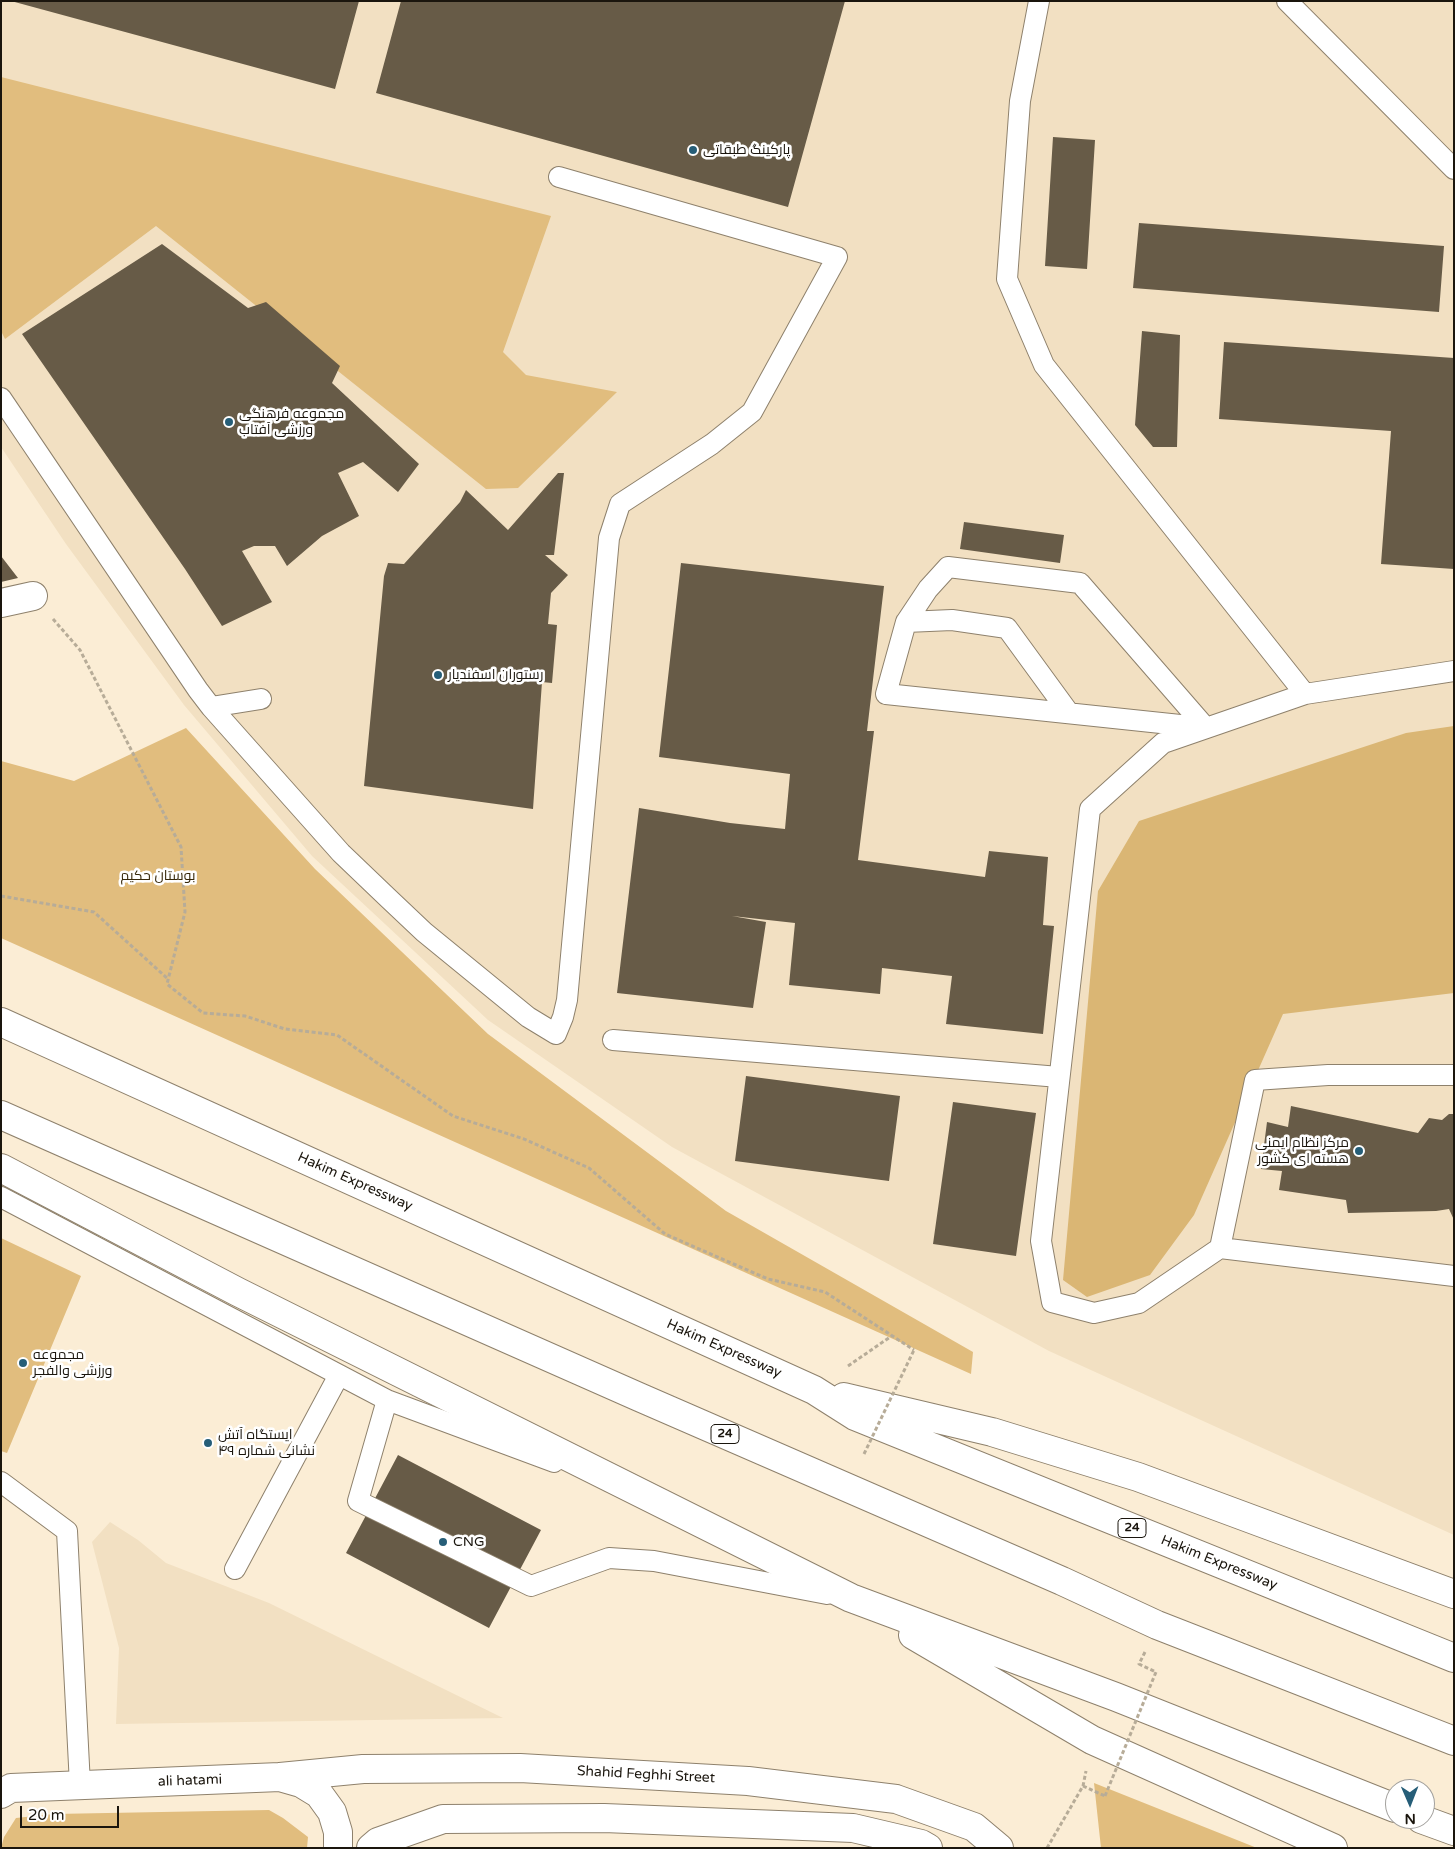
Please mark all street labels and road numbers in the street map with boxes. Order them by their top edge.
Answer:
street label: Hakim Expressway [295,1149,415,1215]
street label: Hakim Expressway [664,1316,784,1382]
road number: 24 [711,1425,739,1444]
road number: 24 [1118,1519,1146,1538]
street label: Hakim Expressway [1158,1532,1280,1594]
street label: Shahid Feghhi Street [577,1763,715,1787]
street label: ali hatami [158,1771,222,1791]

